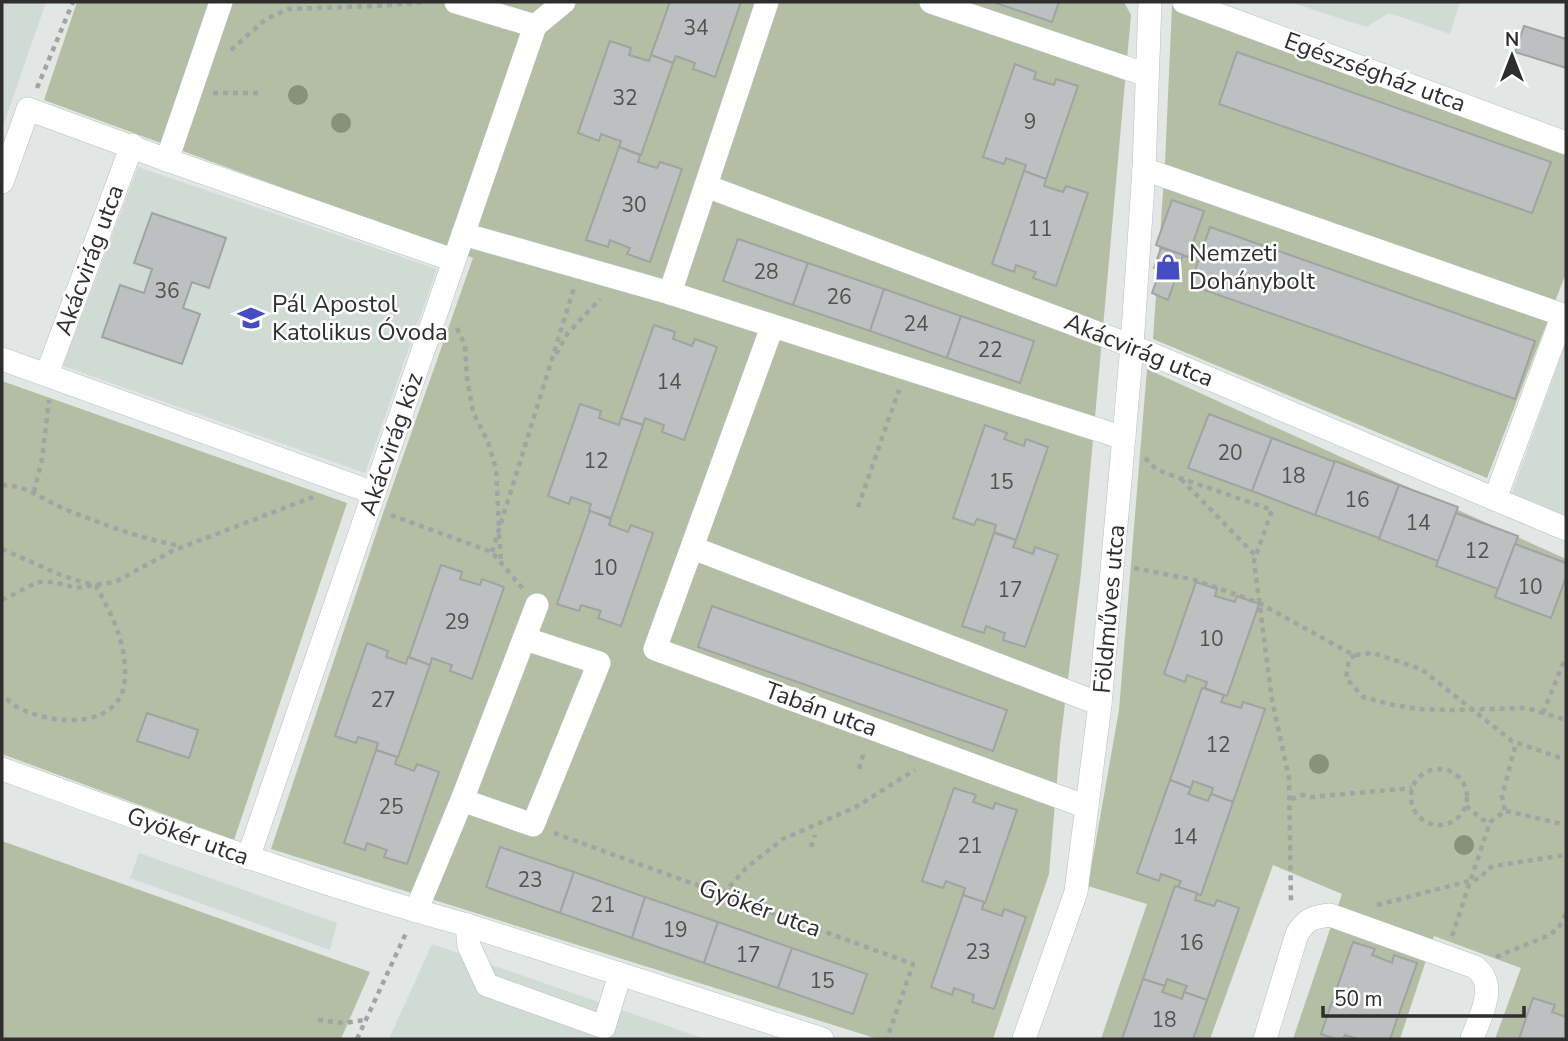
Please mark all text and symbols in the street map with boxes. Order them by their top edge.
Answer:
house number: 34 [683,14,709,42]
north arrow [1477,21,1547,91]
street label: Egészségház utca [1280,24,1470,120]
text: N [1505,27,1519,53]
house number: 32 [612,84,638,112]
house number: 9 [1024,108,1036,136]
street label: Akácvirág utca [47,180,131,340]
house number: 30 [621,191,647,219]
house number: 11 [1027,215,1053,243]
place label: Nemzeti Dohánybolt [1189,237,1316,297]
shop icon: Nemzeti Dohánybolt [1153,252,1183,282]
house number: 28 [753,258,779,286]
house number: 36 [154,277,180,305]
house number: 26 [826,283,852,311]
place label: Pál Apostol Katolikus Óvoda [272,288,448,348]
school or university icon: Pál Apostol Katolikus Óvoda [236,303,266,333]
street label: Akácvirág utca [1060,306,1218,394]
house number: 24 [903,310,929,338]
house number: 22 [977,336,1003,364]
house number: 14 [656,368,682,396]
street label: Akácvirág köz [352,369,430,519]
house number: 20 [1217,439,1243,467]
house number: 12 [583,447,609,475]
house number: 18 [1280,462,1306,490]
house number: 15 [988,468,1014,496]
house number: 16 [1344,486,1370,514]
house number: 14 [1405,509,1431,537]
street label: Földműves utca [1086,523,1132,695]
house number: 12 [1464,537,1490,565]
house number: 10 [592,554,618,582]
house number: 10 [1517,573,1543,601]
house number: 17 [997,576,1023,604]
house number: 29 [444,608,470,636]
house number: 10 [1198,625,1224,653]
street label: Tabán utca [760,674,882,744]
house number: 27 [370,686,396,714]
house number: 12 [1205,731,1231,759]
house number: 25 [378,793,404,821]
street label: Gyökér utca [123,799,253,873]
house number: 14 [1172,823,1198,851]
house number: 21 [957,832,983,860]
house number: 23 [517,866,543,894]
street label: Gyökér utca [695,871,825,945]
house number: 21 [590,891,616,919]
house number: 19 [662,916,688,944]
house number: 16 [1178,929,1204,957]
house number: 23 [965,938,991,966]
house number: 17 [735,941,761,969]
house number: 15 [809,967,835,995]
scale bar [1323,974,1524,1018]
text: 50 m [1334,985,1383,1013]
house number: 18 [1151,1006,1177,1034]

